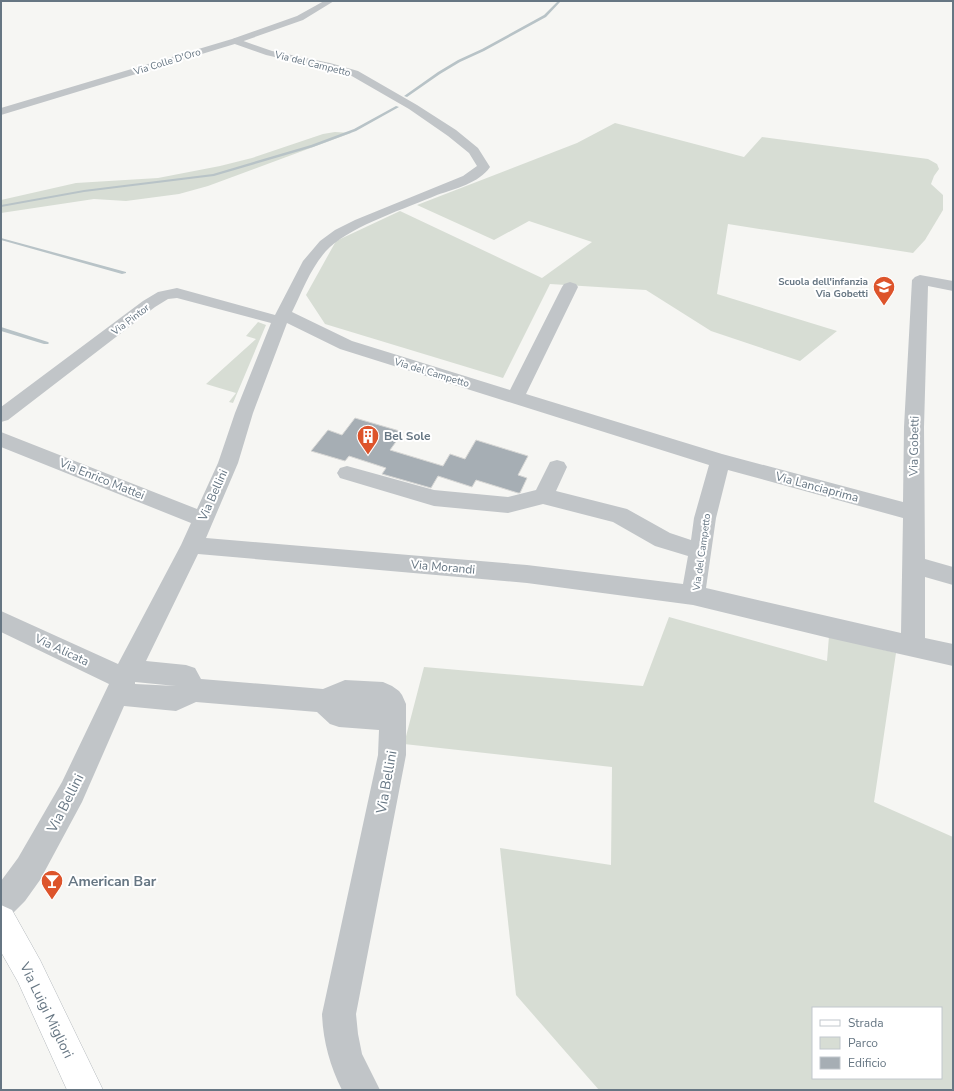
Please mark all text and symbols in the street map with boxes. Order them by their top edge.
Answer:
street label: Via Colle D'Oro [131,45,203,79]
street label: Via del Campetto [272,48,353,80]
school or university icon: Scuola dell'infanzia Via Gobetti [871,274,897,307]
place label: Scuola dell'infanzia Via Gobetti [778,275,868,301]
street label: Via Pintor [108,301,153,339]
street label: Via del Campetto [392,355,471,391]
street label: Via Gobetti [905,416,923,477]
building icon: Bel Sole [355,423,381,456]
place label: Bel Sole [384,428,431,444]
street label: Via Enrico Mattei [56,454,147,503]
street label: Via Bellini [194,467,231,524]
street label: Via Lanciaprima [773,468,860,506]
street label: Via del Campetto [690,512,714,593]
street label: Via Morandi [409,556,476,578]
street label: Via Alicata [31,630,92,670]
street label: Via Bellini [371,749,401,816]
street label: Via Bellini [42,771,88,837]
bar icon: American Bar [39,868,65,901]
place label: American Bar [68,872,157,891]
street label: Via Luigi Migliori [15,958,78,1061]
legend [812,1007,942,1079]
text: Strada [848,1015,884,1031]
text: Parco [848,1035,878,1051]
text: Edificio [848,1055,887,1071]

